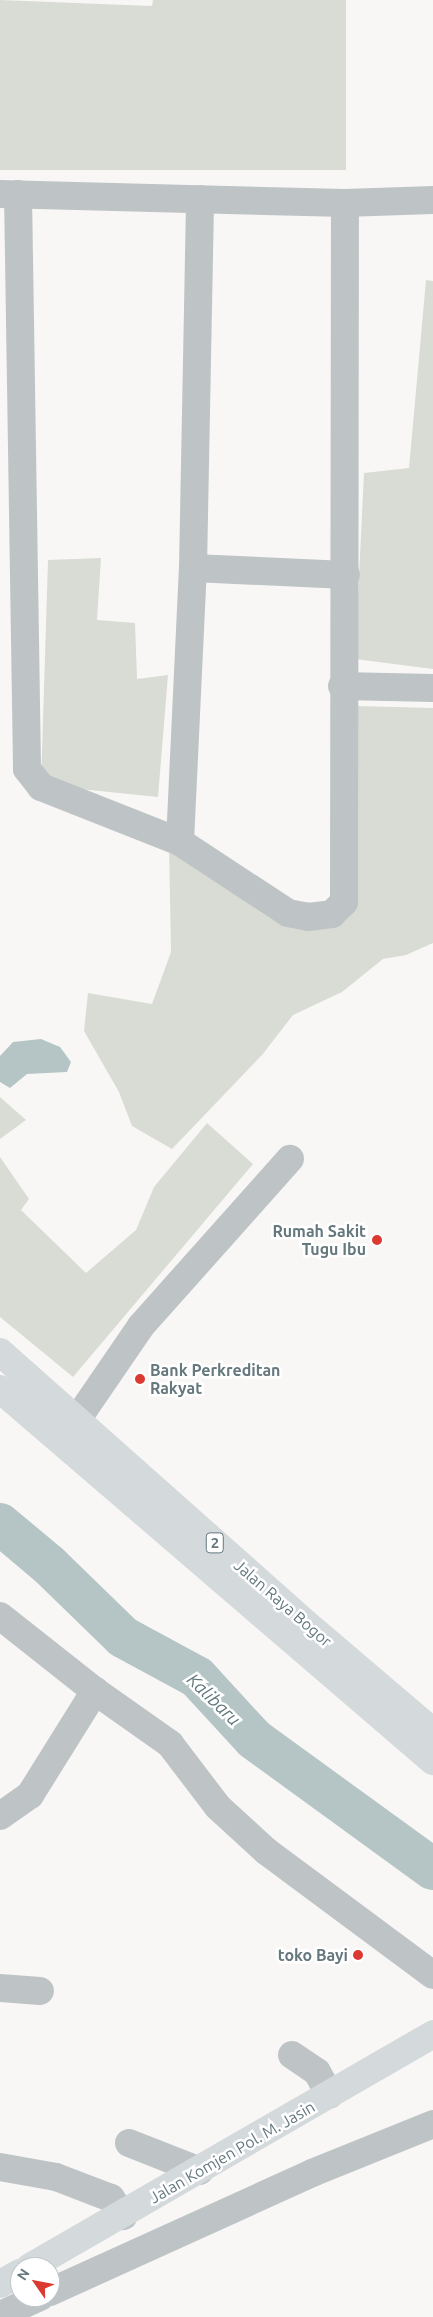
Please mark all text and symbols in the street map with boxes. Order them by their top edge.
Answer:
place label: Rumah Sakit Tugu Ibu [272,1221,366,1259]
marker: Rumah Sakit Tugu Ibu [370,1233,384,1247]
place label: Bank Perkreditan Rakyat [150,1360,280,1398]
marker: Bank Perkreditan Rakyat [134,1373,146,1385]
road number: 2 [205,1530,225,1556]
street label: Jalan Raya Bogor [230,1555,336,1651]
water label: Kalibaru [183,1668,245,1730]
place label: toko Bayi [278,1945,348,1965]
marker: toko Bayi [352,1949,364,1961]
street label: Jalan Komjen Pol. M. Jasin [146,2097,318,2207]
north arrow [10,2257,60,2307]
text: N [14,2266,33,2283]

